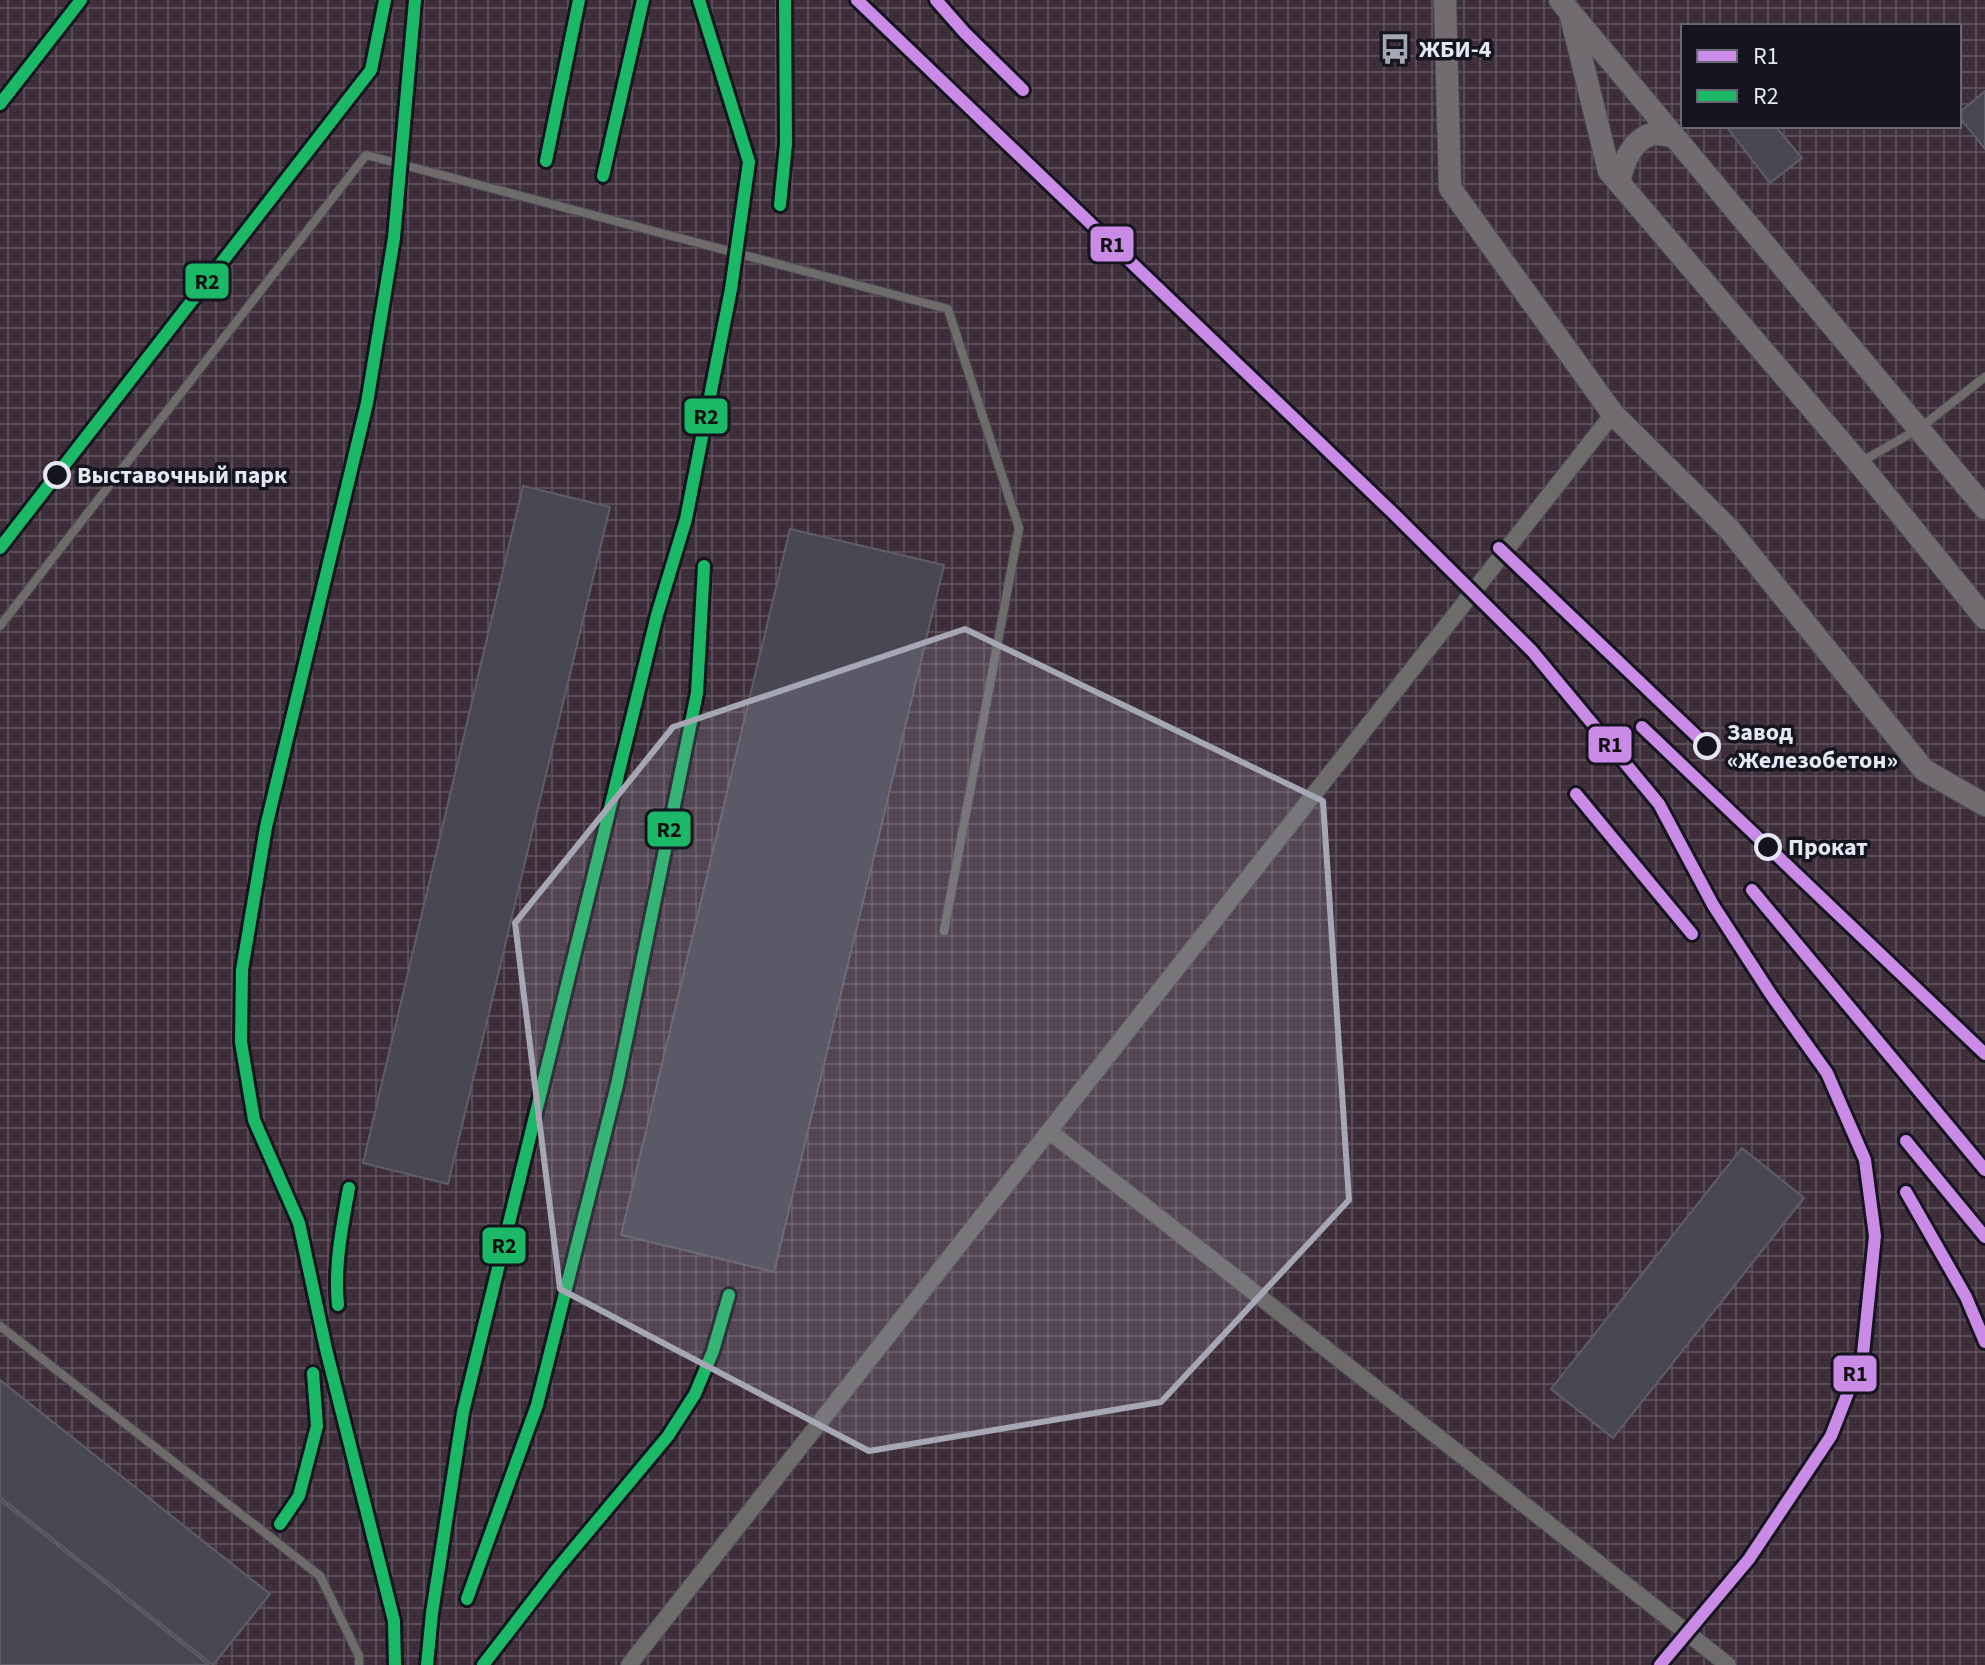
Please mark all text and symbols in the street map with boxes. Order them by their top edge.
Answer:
legend [1681,24,1961,128]
bus stop icon: ЖБИ-4 [1378,32,1412,66]
place label: ЖБИ-4 [1419,32,1492,67]
text: R1 [1753,39,1779,74]
text: R2 [1753,79,1779,114]
line badge: R1 [1089,225,1135,263]
text: R1 [1099,229,1125,261]
line badge: R2 [184,262,230,300]
text: R2 [194,266,220,298]
line badge: R2 [683,397,729,435]
text: R2 [693,401,719,433]
place label: Выставочный парк [77,458,288,493]
marker: Выставочный парк [44,462,70,488]
place label: Завод «Железобетон» [1727,715,1898,778]
line badge: R1 [1587,725,1633,764]
text: R1 [1597,729,1623,761]
marker: Завод «Железобетон» [1694,733,1720,759]
line badge: R2 [646,810,692,848]
text: R2 [656,814,682,846]
place label: Прокат [1788,830,1868,865]
marker: Прокат [1755,834,1781,860]
line badge: R2 [481,1226,527,1265]
text: R2 [491,1230,517,1262]
line badge: R1 [1832,1354,1878,1393]
text: R1 [1842,1358,1868,1390]

